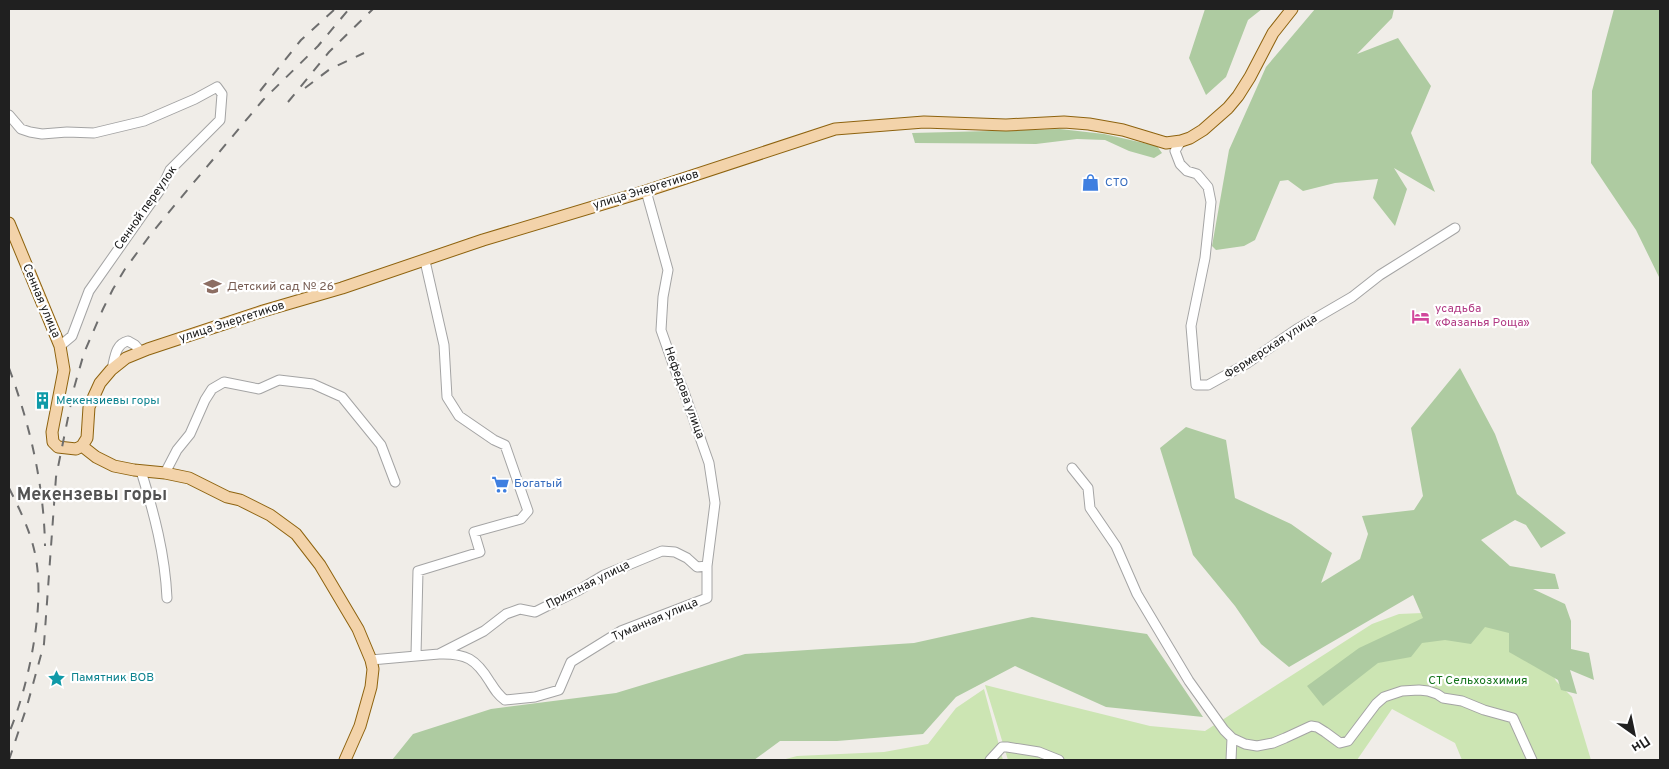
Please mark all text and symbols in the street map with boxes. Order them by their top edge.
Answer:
street label: Сенной переулок [111,163,181,253]
street label: улица Энергетиков [591,166,701,214]
shop icon: СТО [1081,173,1101,193]
place label: СТО [1105,175,1128,191]
street label: Сенная улица [18,261,64,341]
school or university icon: Детский сад № 26 [203,277,223,297]
place label: Детский сад № 26 [227,279,334,295]
street label: улица Энергетиков [177,297,287,347]
place label: усадьба «Фазанья Роща» [1435,301,1530,331]
hotel icon: усадьба «Фазанья Роща» [1411,306,1431,326]
street label: Фермерская улица [1221,311,1321,383]
street label: Нефедова улица [660,345,708,441]
building icon: Мекензиевы горы [32,391,52,411]
place label: Мекензиевы горы [56,393,160,409]
supermarket icon: Богатый [490,474,510,494]
place label: Богатый [514,476,562,492]
district label: Мекензевы горы [17,484,167,507]
street label: Приятная улица [543,557,633,613]
street label: Туманная улица [609,595,701,645]
place icon: Памятник ВОВ [47,668,67,688]
place label: Памятник ВОВ [71,670,154,686]
park label: СТ Сельхозхимия [1428,673,1528,689]
north arrow [1609,709,1659,759]
text: Пн [1628,731,1653,756]

